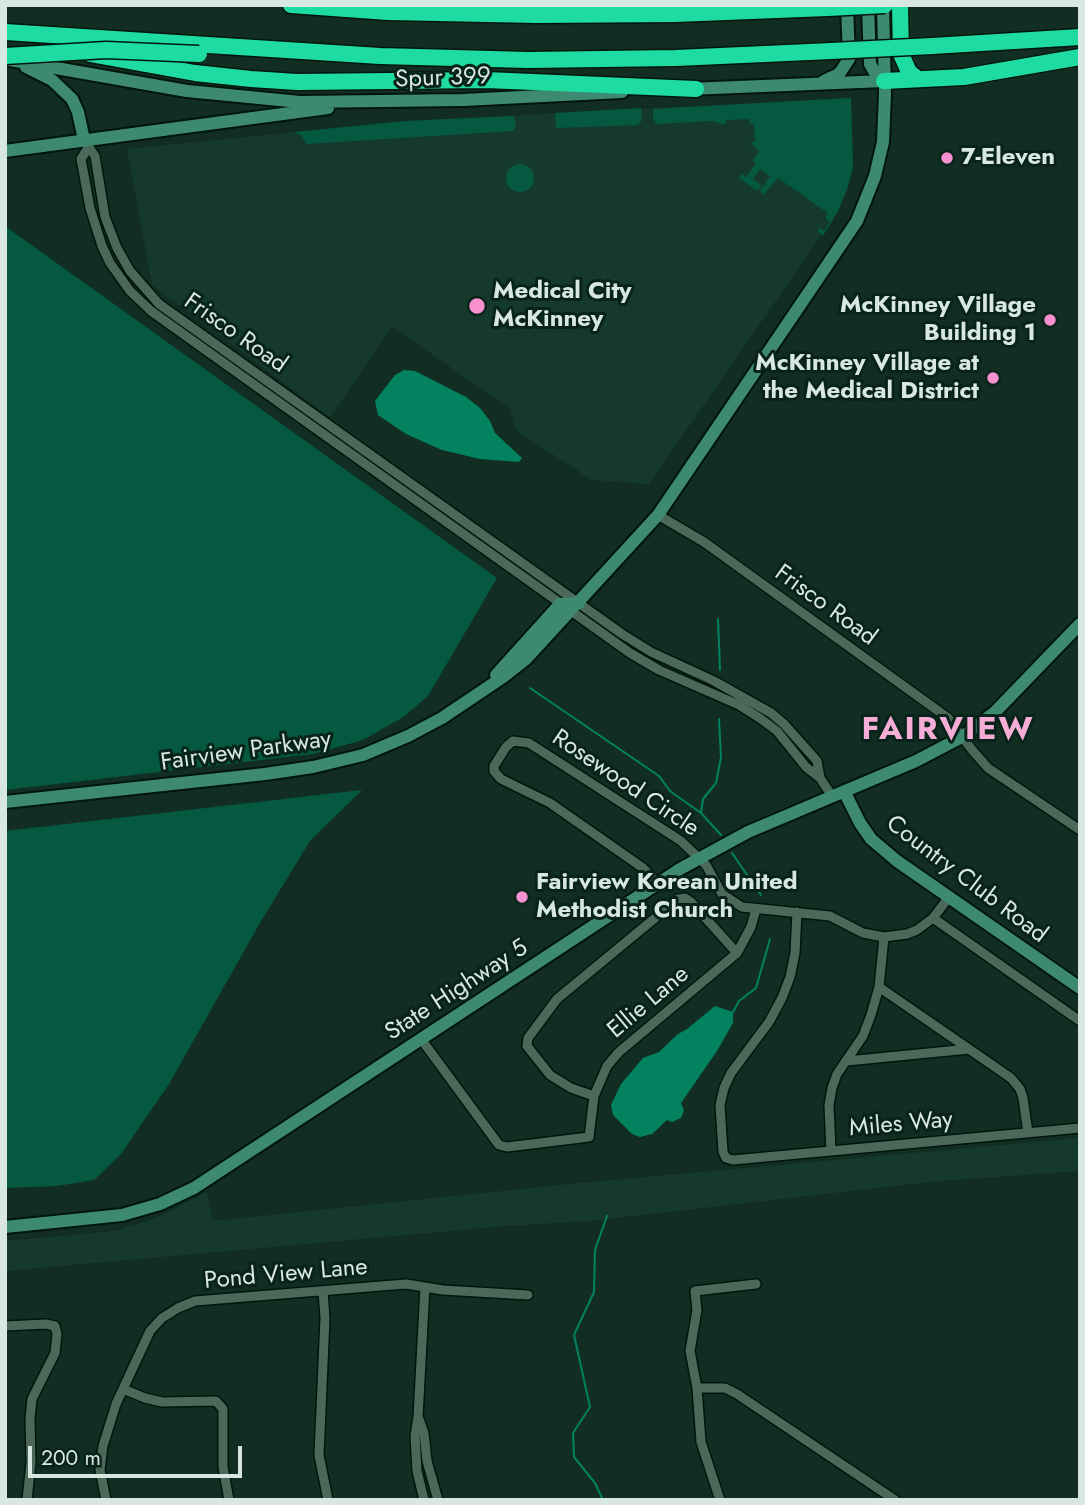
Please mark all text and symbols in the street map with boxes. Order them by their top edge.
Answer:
street label: Spur 399 [395,63,491,95]
place label: 7-Eleven [961,144,1055,172]
marker: 7-Eleven [939,150,955,166]
place label: Medical City McKinney [493,278,632,334]
street label: Frisco Road [178,288,292,380]
place label: McKinney Village Building 1 [840,292,1036,348]
marker: Medical City McKinney [467,296,487,316]
marker: McKinney Village Building 1 [1042,312,1058,328]
place label: McKinney Village at the Medical District [755,350,979,406]
marker: McKinney Village at the Medical District [985,370,1001,386]
street label: Frisco Road [768,559,882,653]
district label: FAIRVIEW [862,712,1034,750]
street label: Rosewood Circle [546,724,704,844]
street label: Fairview Parkway [159,726,333,778]
street label: Country Club Road [880,810,1052,950]
place label: Fairview Korean United Methodist Church [536,869,798,925]
marker: Fairview Korean United Methodist Church [514,889,530,905]
street label: State Highway 5 [380,934,534,1048]
street label: Ellie Lane [602,961,696,1045]
street label: Miles Way [848,1106,954,1144]
street label: Pond View Lane [203,1254,369,1296]
scale bar [32,1432,245,1476]
text: 200 m [41,1443,101,1473]

